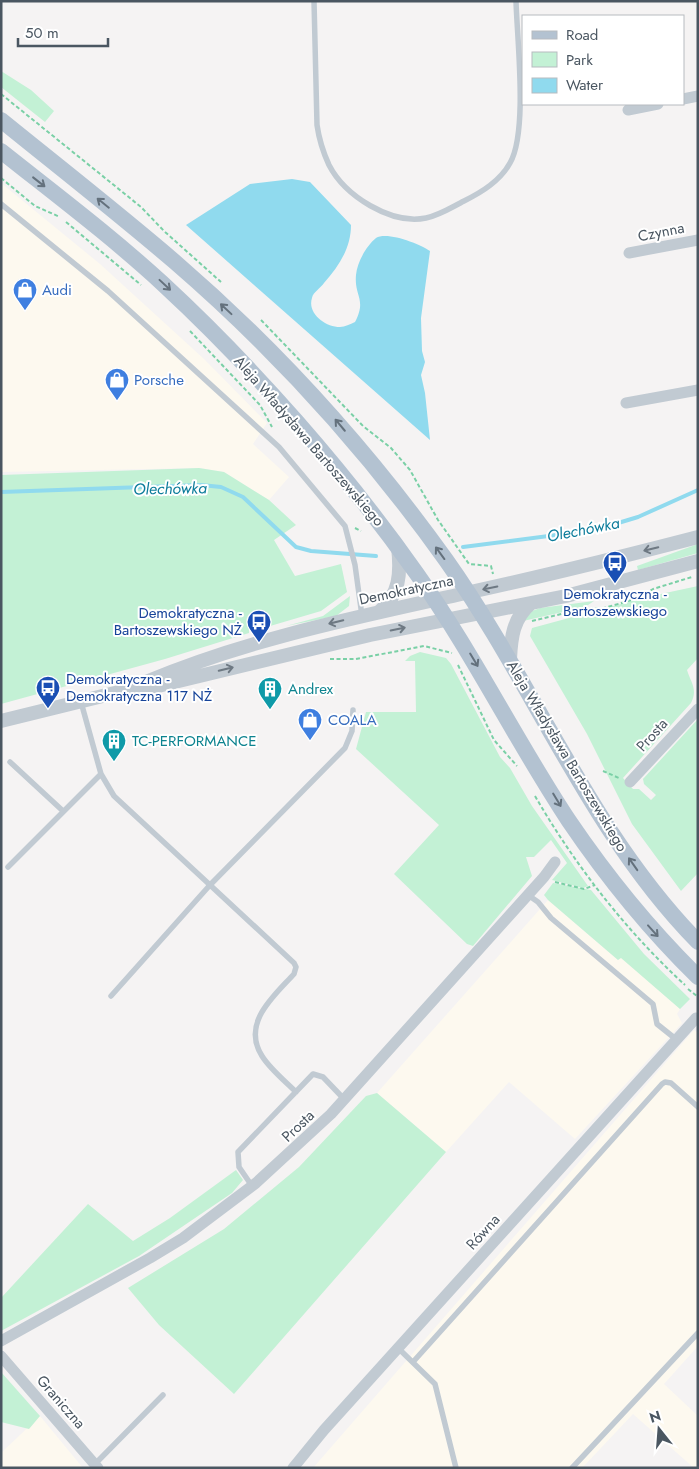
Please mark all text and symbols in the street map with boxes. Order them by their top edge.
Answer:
scale bar [18,15,108,47]
legend [522,15,684,105]
text: 50 m [25,22,59,44]
text: Road [566,24,598,46]
text: Park [566,49,593,71]
text: Water [566,74,604,96]
one-way arrow [33,176,46,187]
one-way arrow [97,197,110,208]
street label: Czynna [636,217,686,247]
shop icon: Audi [12,277,38,311]
place label: Audi [42,279,72,301]
one-way arrow [158,279,171,291]
one-way arrow [219,303,232,315]
street label: Aleja Władysława Bartoszewskiego [229,351,389,531]
shop icon: Porsche [104,367,130,401]
place label: Porsche [134,369,184,391]
one-way arrow [335,419,346,432]
water label: Olechówka [133,476,207,501]
water label: Olechówka [545,511,622,548]
one-way arrow [643,545,659,554]
one-way arrow [435,547,446,560]
bus stop icon: Demokratyczna - Bartoszewskiego [602,550,628,584]
street label: Demokratyczna [357,569,455,611]
place label: Demokratyczna - Bartoszewskiego [563,583,668,622]
one-way arrow [482,584,498,593]
place label: Demokratyczna - Bartoszewskiego NŻ [114,602,243,641]
bus stop icon: Demokratyczna - Bartoszewskiego NŻ [246,609,272,643]
one-way arrow [329,618,345,627]
one-way arrow [390,624,406,634]
one-way arrow [469,652,479,666]
street label: Aleja Władysława Bartoszewskiego [501,656,633,856]
one-way arrow [217,664,233,674]
place label: Demokratyczna - Demokratyczna 117 NŻ [66,668,212,707]
bus stop icon: Demokratyczna - Demokratyczna 117 NŻ [35,675,61,709]
building icon: Andrex [257,676,283,710]
place label: Andrex [288,678,334,700]
shop icon: COALA [297,707,323,741]
place label: COALA [328,709,377,731]
street label: Prosta [631,714,673,756]
building icon: TC-PERFORMANCE [101,728,127,762]
place label: TC-PERFORMANCE [132,730,256,752]
one-way arrow [552,792,562,806]
one-way arrow [628,857,638,871]
one-way arrow [647,924,659,937]
street label: Prosta [277,1105,319,1147]
street label: Równa [461,1209,505,1255]
street label: Graniczna [31,1370,91,1434]
north arrow [634,1404,684,1454]
text: N [647,1405,663,1428]

